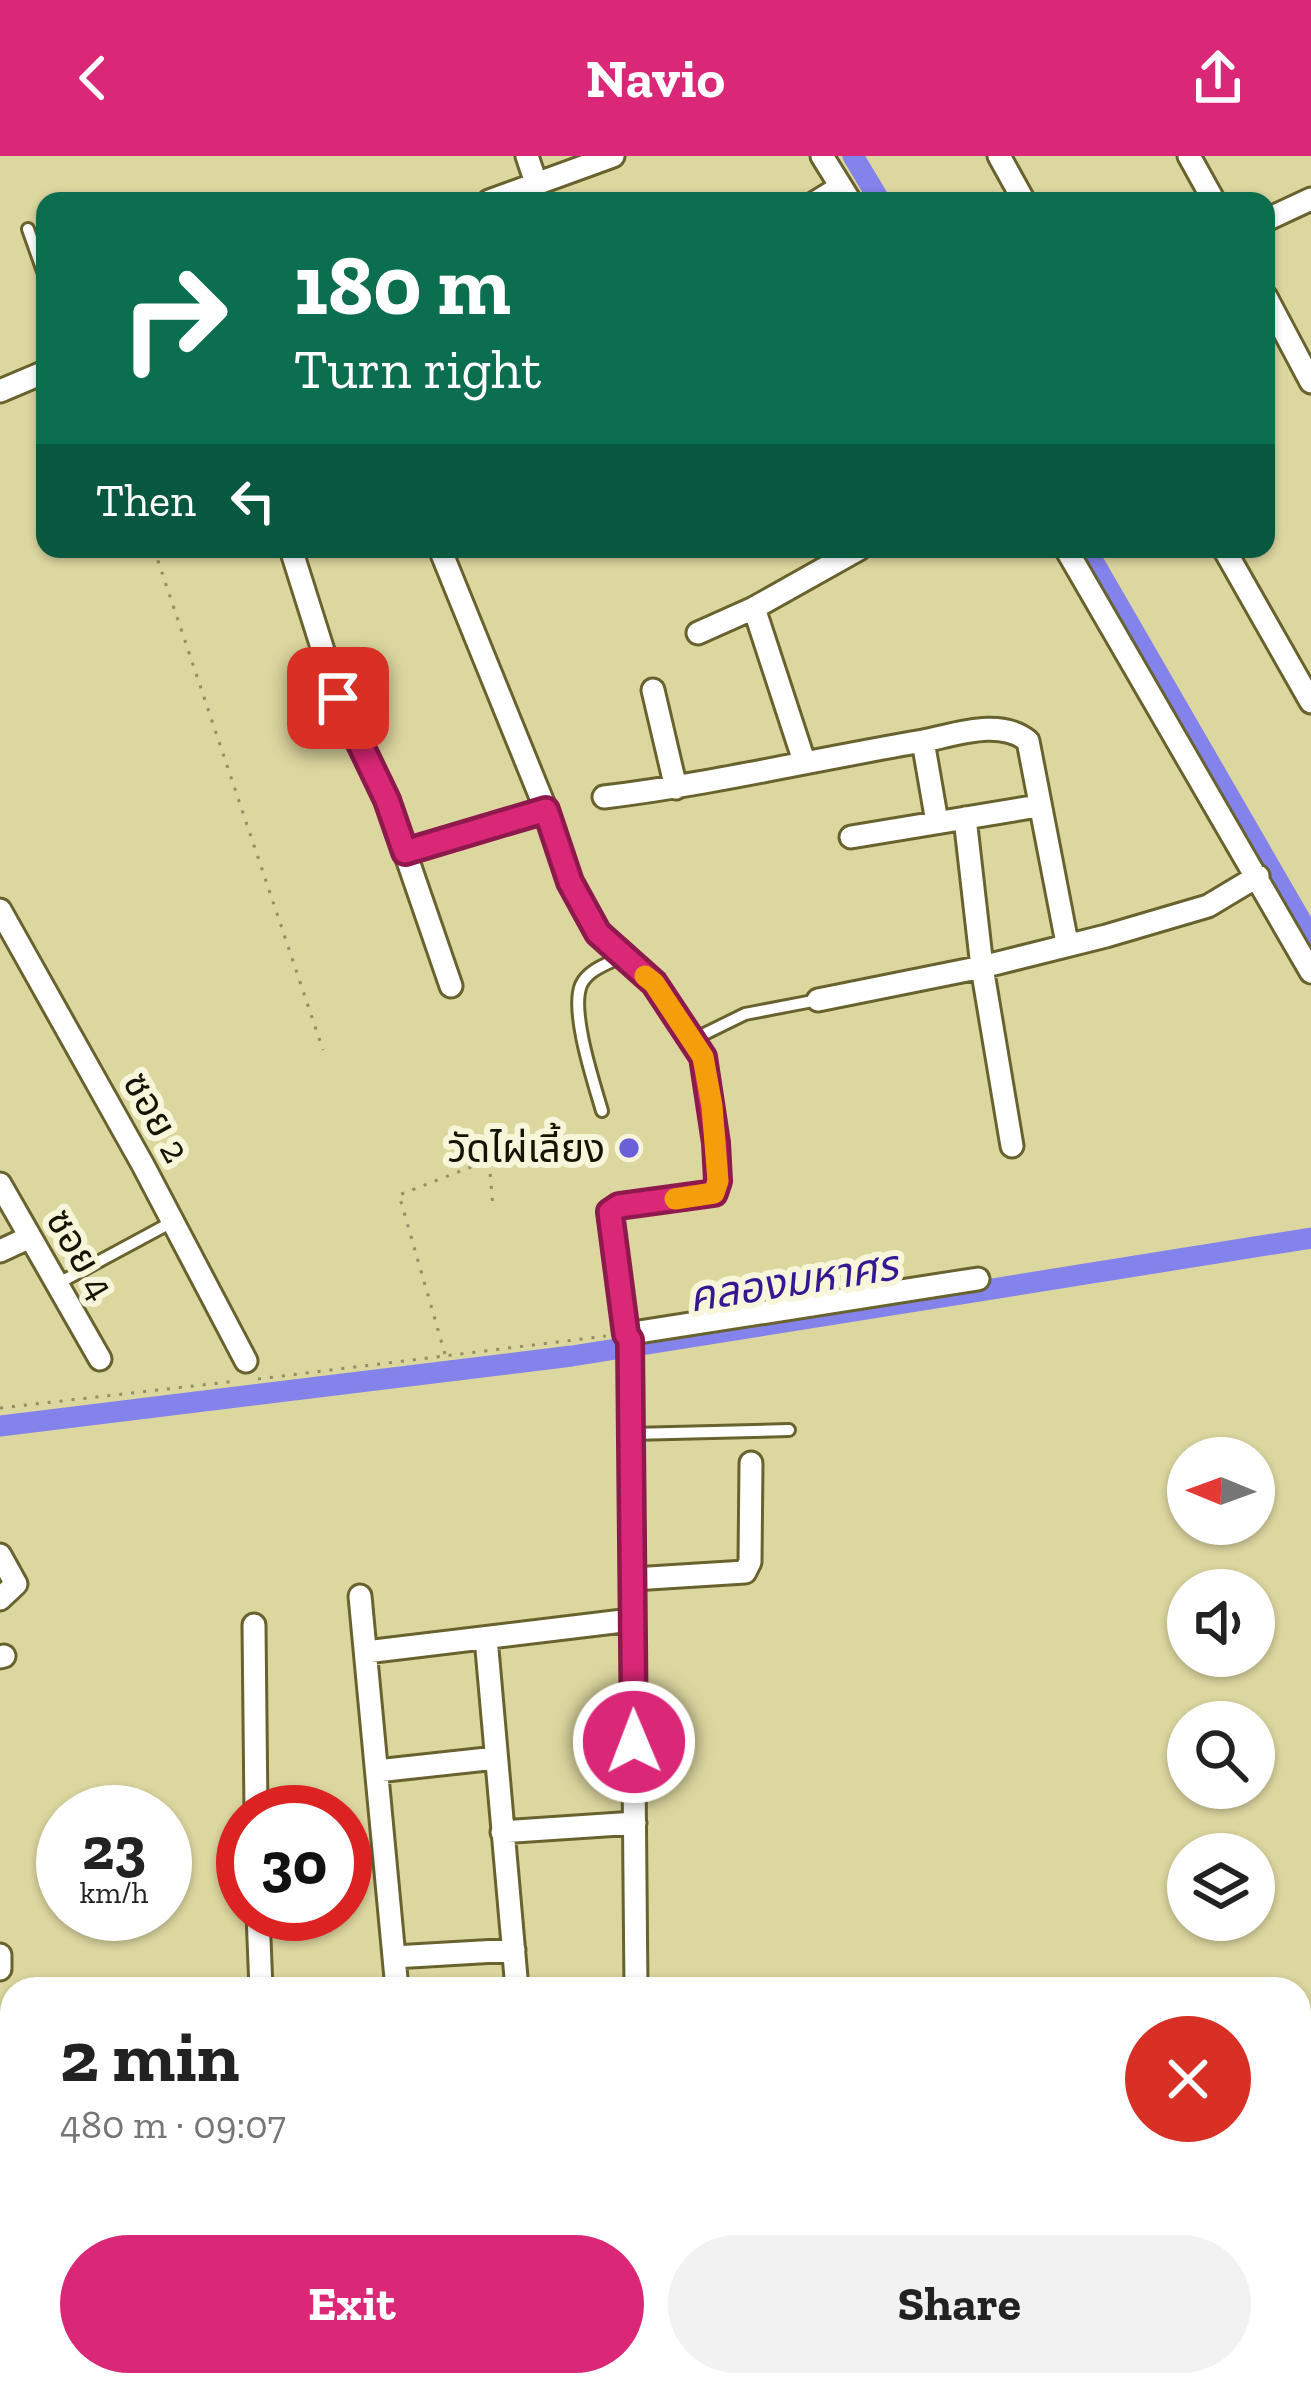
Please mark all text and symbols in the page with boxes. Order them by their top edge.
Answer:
icon: back [60,45,126,111]
icon: share [1185,45,1251,111]
text: Navio [586,46,725,111]
text: 180 m [294,235,511,336]
icon: right [96,240,252,396]
text: Turn right [294,337,541,402]
icon: left [220,468,286,534]
text: Then [96,474,196,528]
pin [287,647,389,749]
icon: arrive [305,665,371,731]
street label: ซอย 2 [113,1064,201,1170]
place label: วัดไผ่เลี้ยง [447,1122,605,1172]
marker: วัดไผ่เลี้ยง [616,1135,642,1161]
street label: ซอย 4 [36,1200,126,1308]
water label: คลองมหาศร [685,1239,905,1323]
north arrow [1167,1437,1275,1545]
map controls [1167,1437,1275,1941]
button: sound [1167,1569,1275,1677]
position arrow [571,1679,697,1805]
button: search [1167,1701,1275,1809]
speed limit sign: 30 [216,1785,372,1941]
text: 23 [82,1812,146,1884]
button: layers [1167,1833,1275,1941]
text: km/h [80,1875,148,1911]
text: 2 min [60,2013,239,2099]
button: close [1125,2016,1251,2142]
text: 480 m · 09:07 [60,2101,286,2148]
button: Exit [60,2235,644,2373]
button: Share [668,2235,1251,2373]

